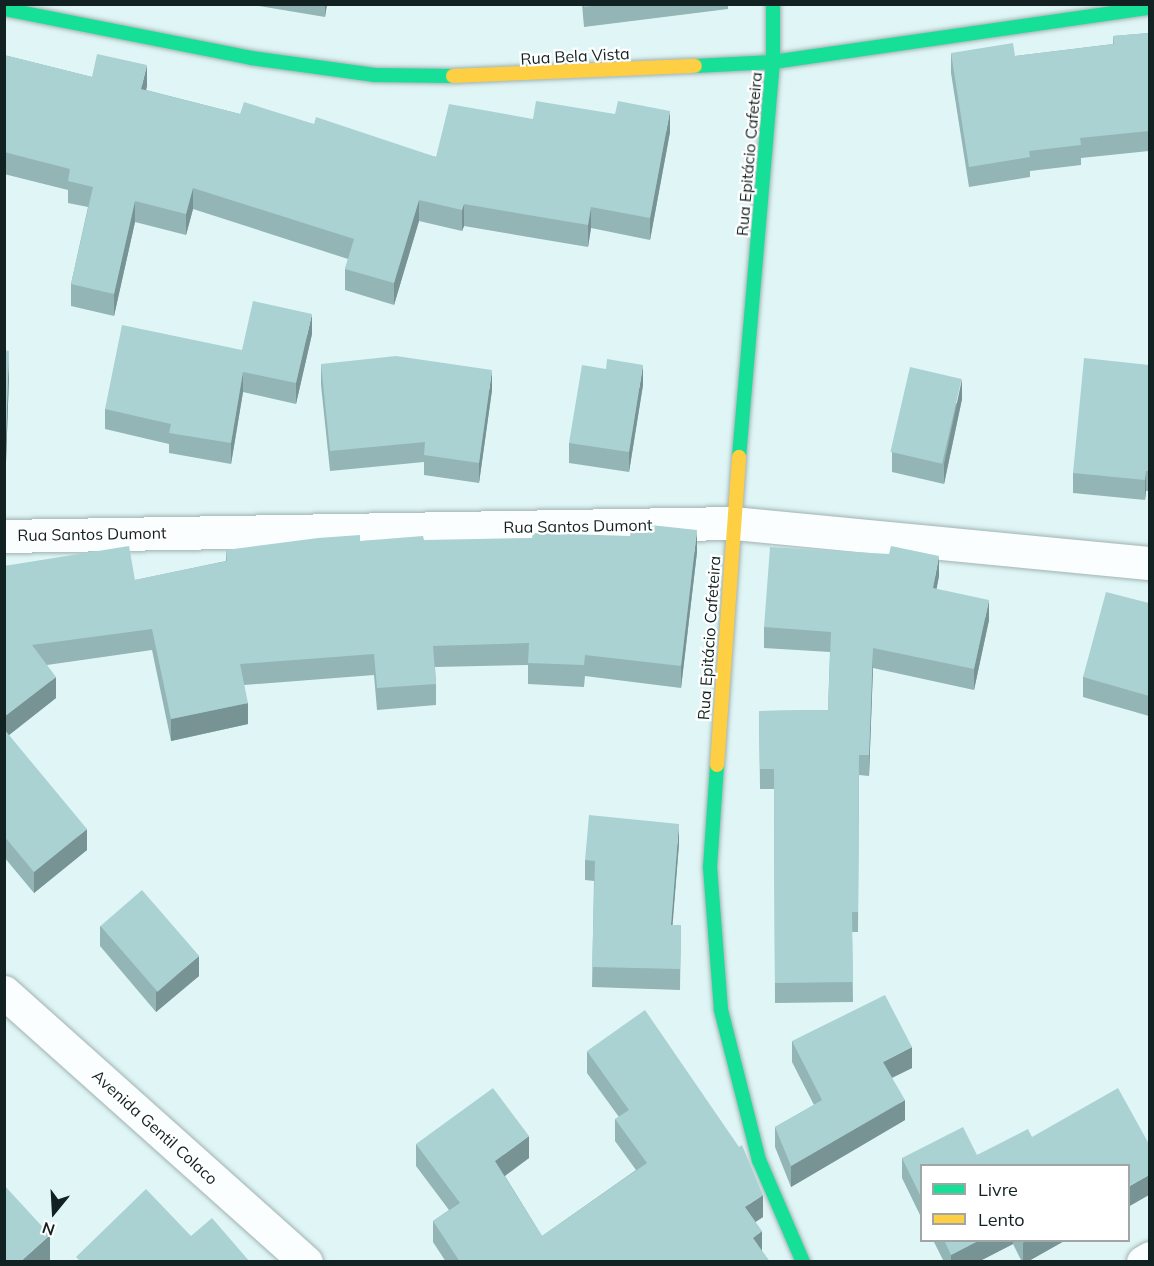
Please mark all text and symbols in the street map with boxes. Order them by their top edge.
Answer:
street label: Rua Bela Vista [520,44,630,68]
street label: Rua Epitácio Cafeteira [732,71,766,237]
street label: Rua Santos Dumont [503,515,653,537]
street label: Rua Santos Dumont [17,523,167,545]
street label: Rua Epitácio Cafeteira [694,555,724,721]
street label: Avenida Gentil Colaco [88,1066,222,1188]
legend [920,1164,1130,1242]
text: Livre [978,1178,1018,1201]
north arrow [24,1182,84,1242]
text: Lento [978,1208,1025,1231]
text: N [40,1218,57,1240]

